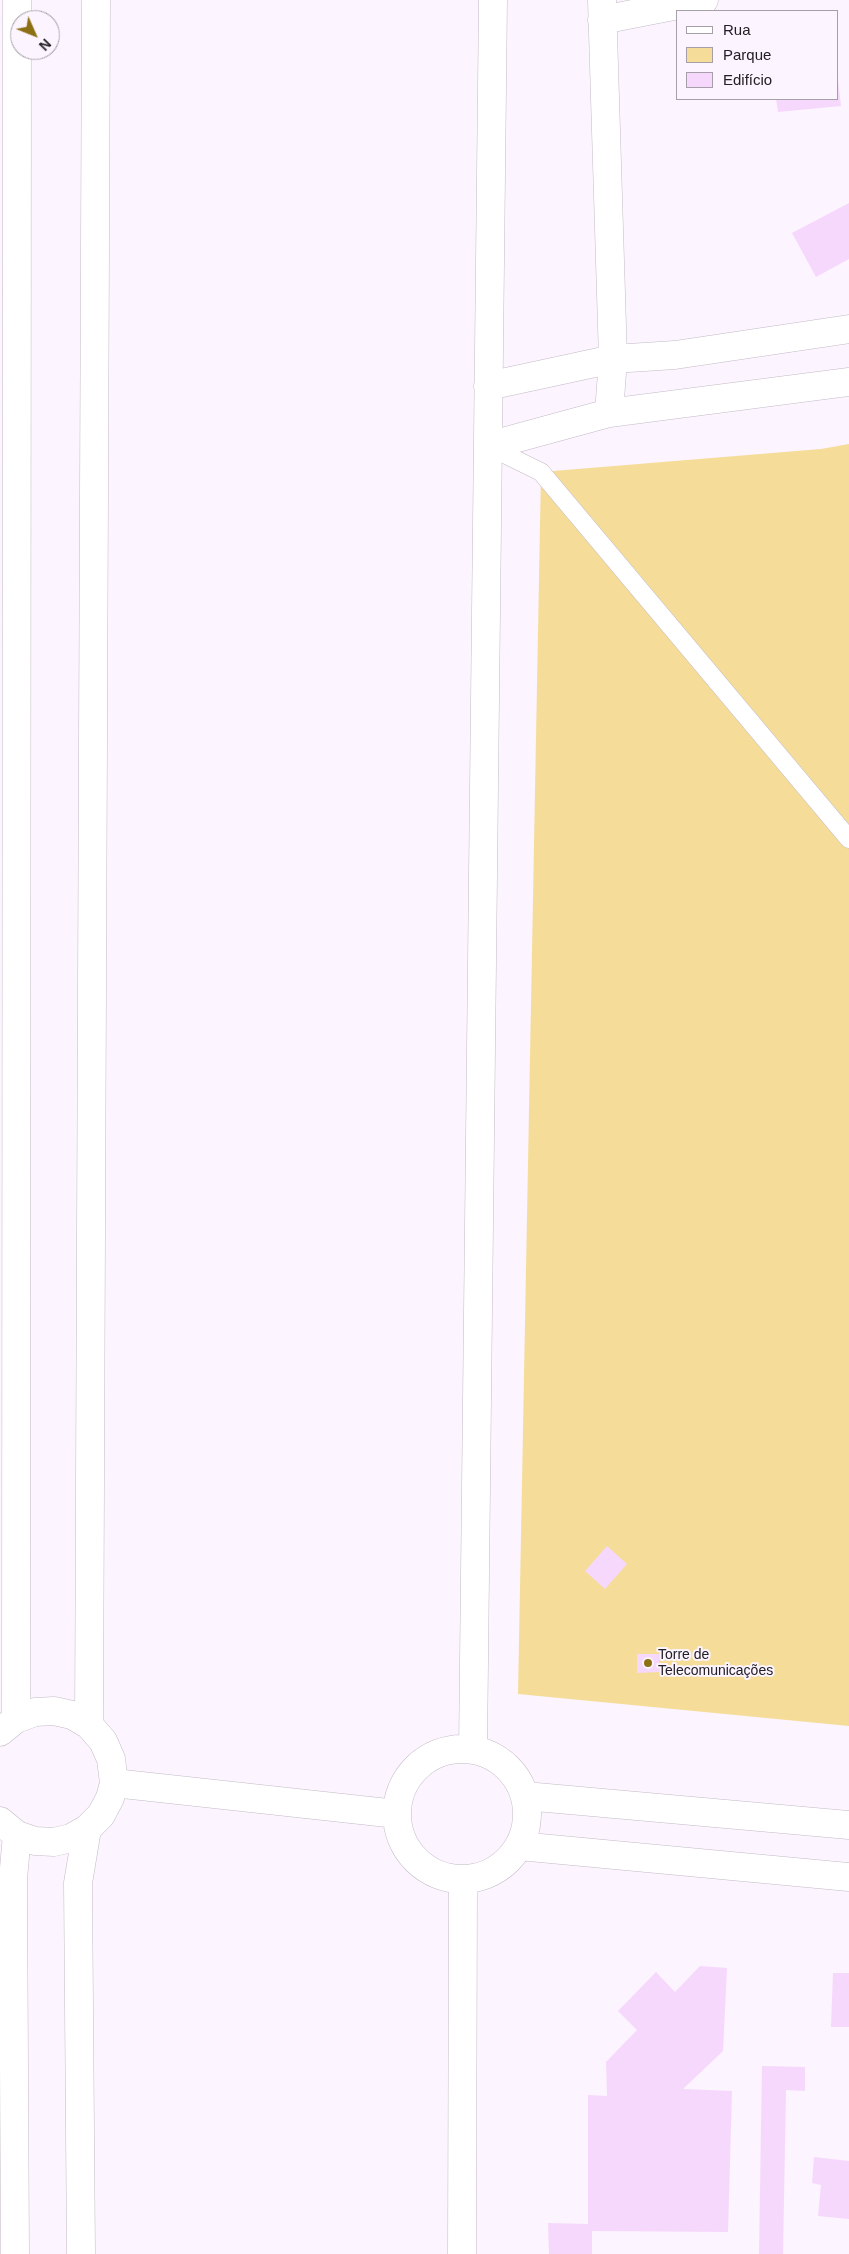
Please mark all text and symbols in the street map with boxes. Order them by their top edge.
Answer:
north arrow [10,10,60,60]
legend [676,10,839,100]
text: Rua [723,21,751,38]
text: N [36,36,54,54]
text: Parque [723,46,771,63]
text: Edifício [723,71,772,88]
place label: Torre de Telecomunicações [658,1647,773,1680]
marker: Torre de Telecomunicações [642,1657,654,1669]

